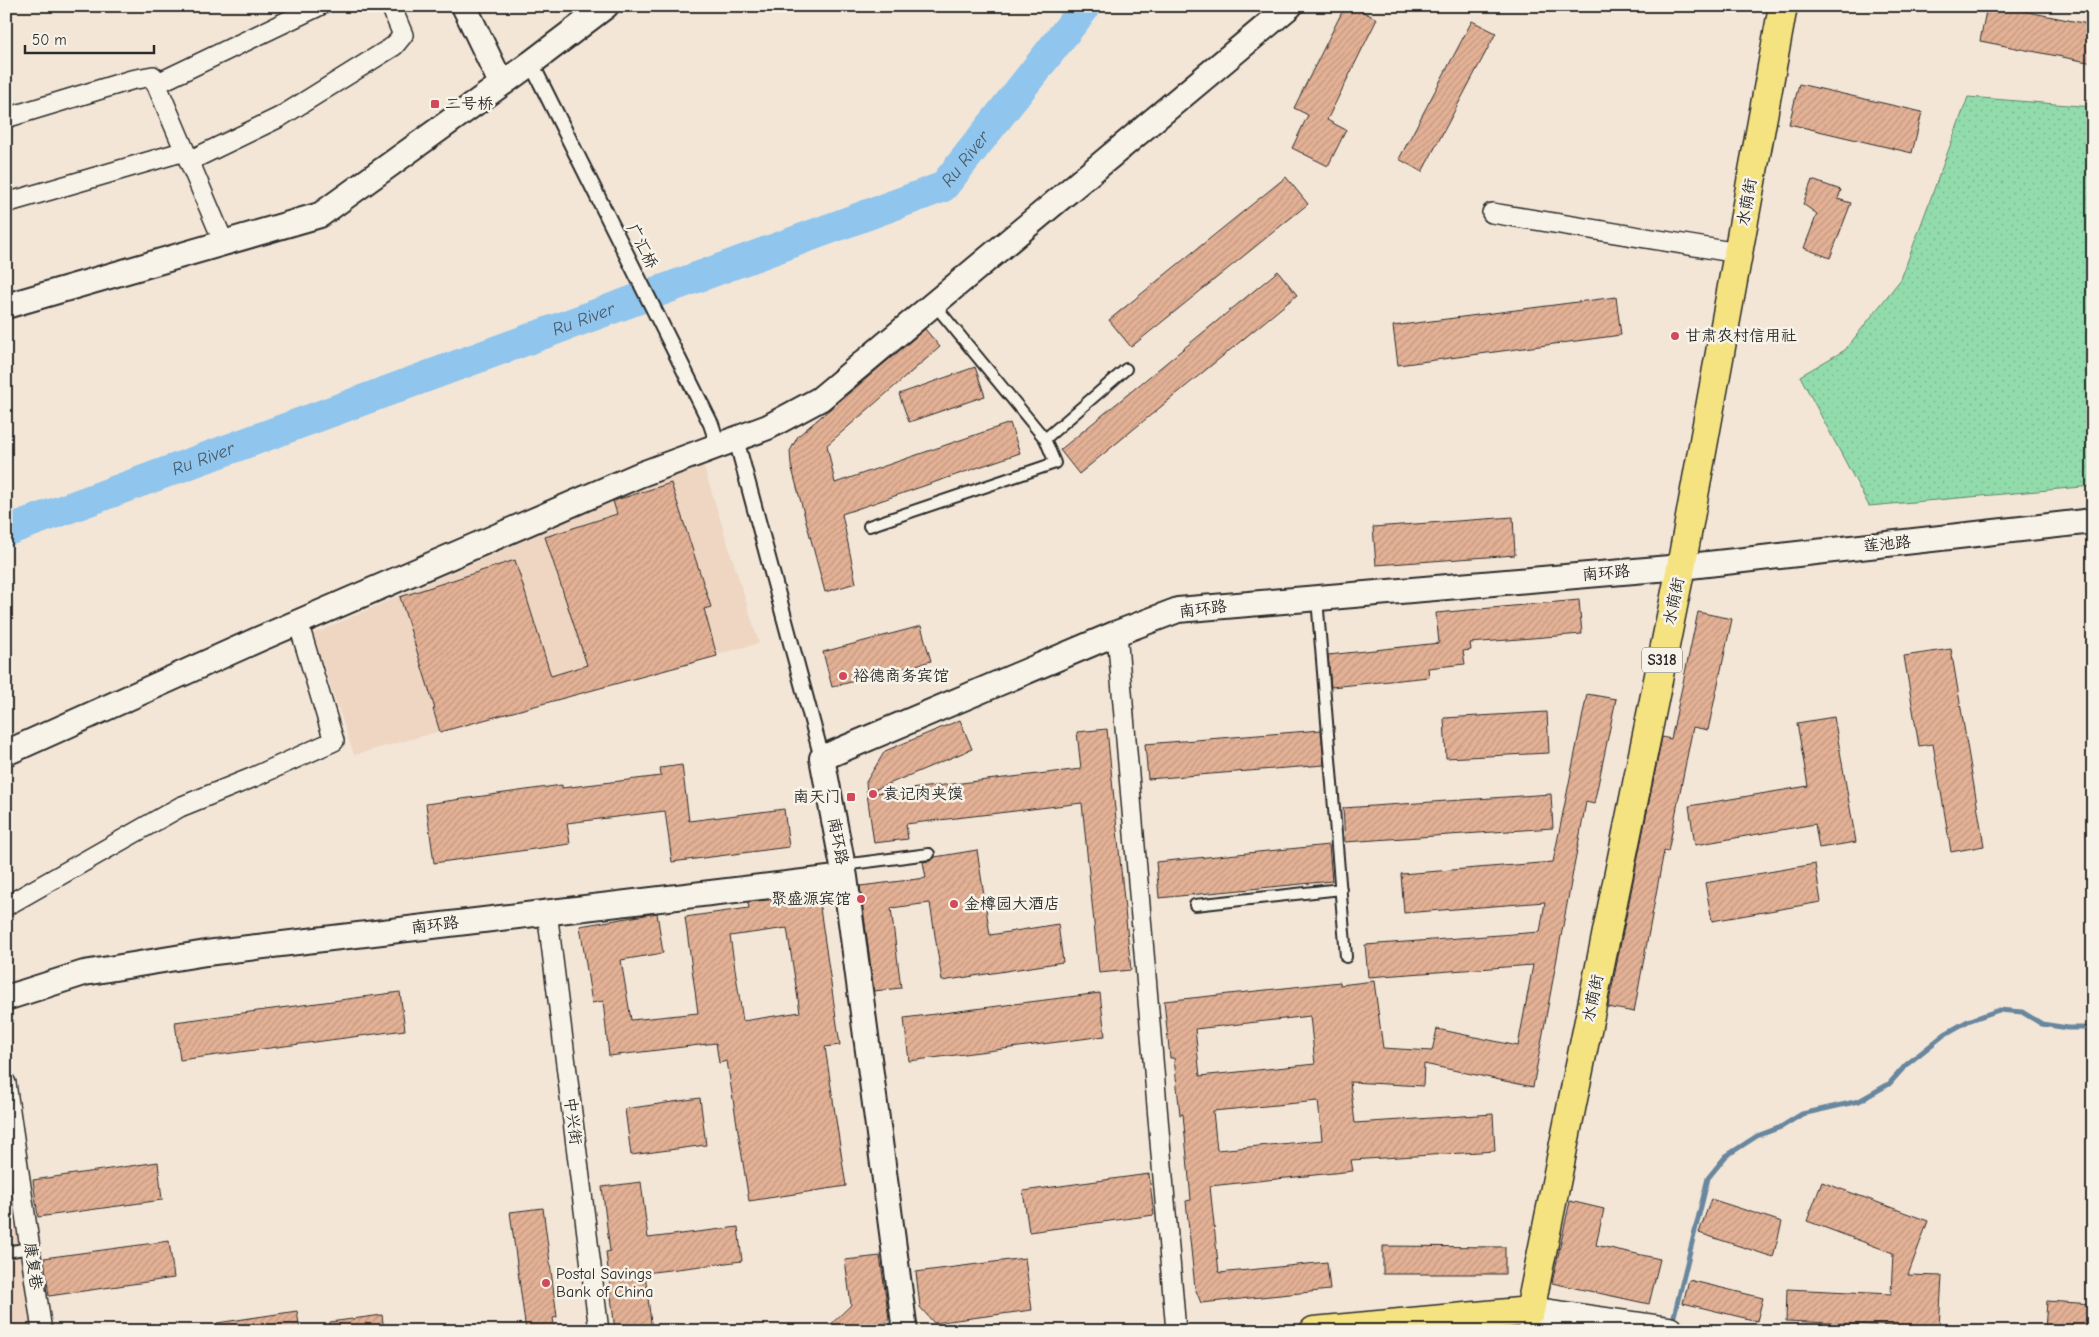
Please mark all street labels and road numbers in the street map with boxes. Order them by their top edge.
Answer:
street label: 水荫街 [1734,177,1760,227]
street label: 广汇桥 [623,221,661,271]
street label: 莲池路 [1862,533,1912,555]
street label: 南环路 [1581,562,1631,584]
street label: 水荫街 [1660,576,1688,626]
street label: 南环路 [1178,597,1228,621]
road number: S318 [1642,648,1682,672]
street label: 南环路 [825,816,851,866]
street label: 南环路 [410,913,460,937]
street label: 水荫街 [1579,973,1607,1023]
street label: 中兴街 [561,1096,585,1146]
street label: 康复巷 [21,1241,45,1291]

